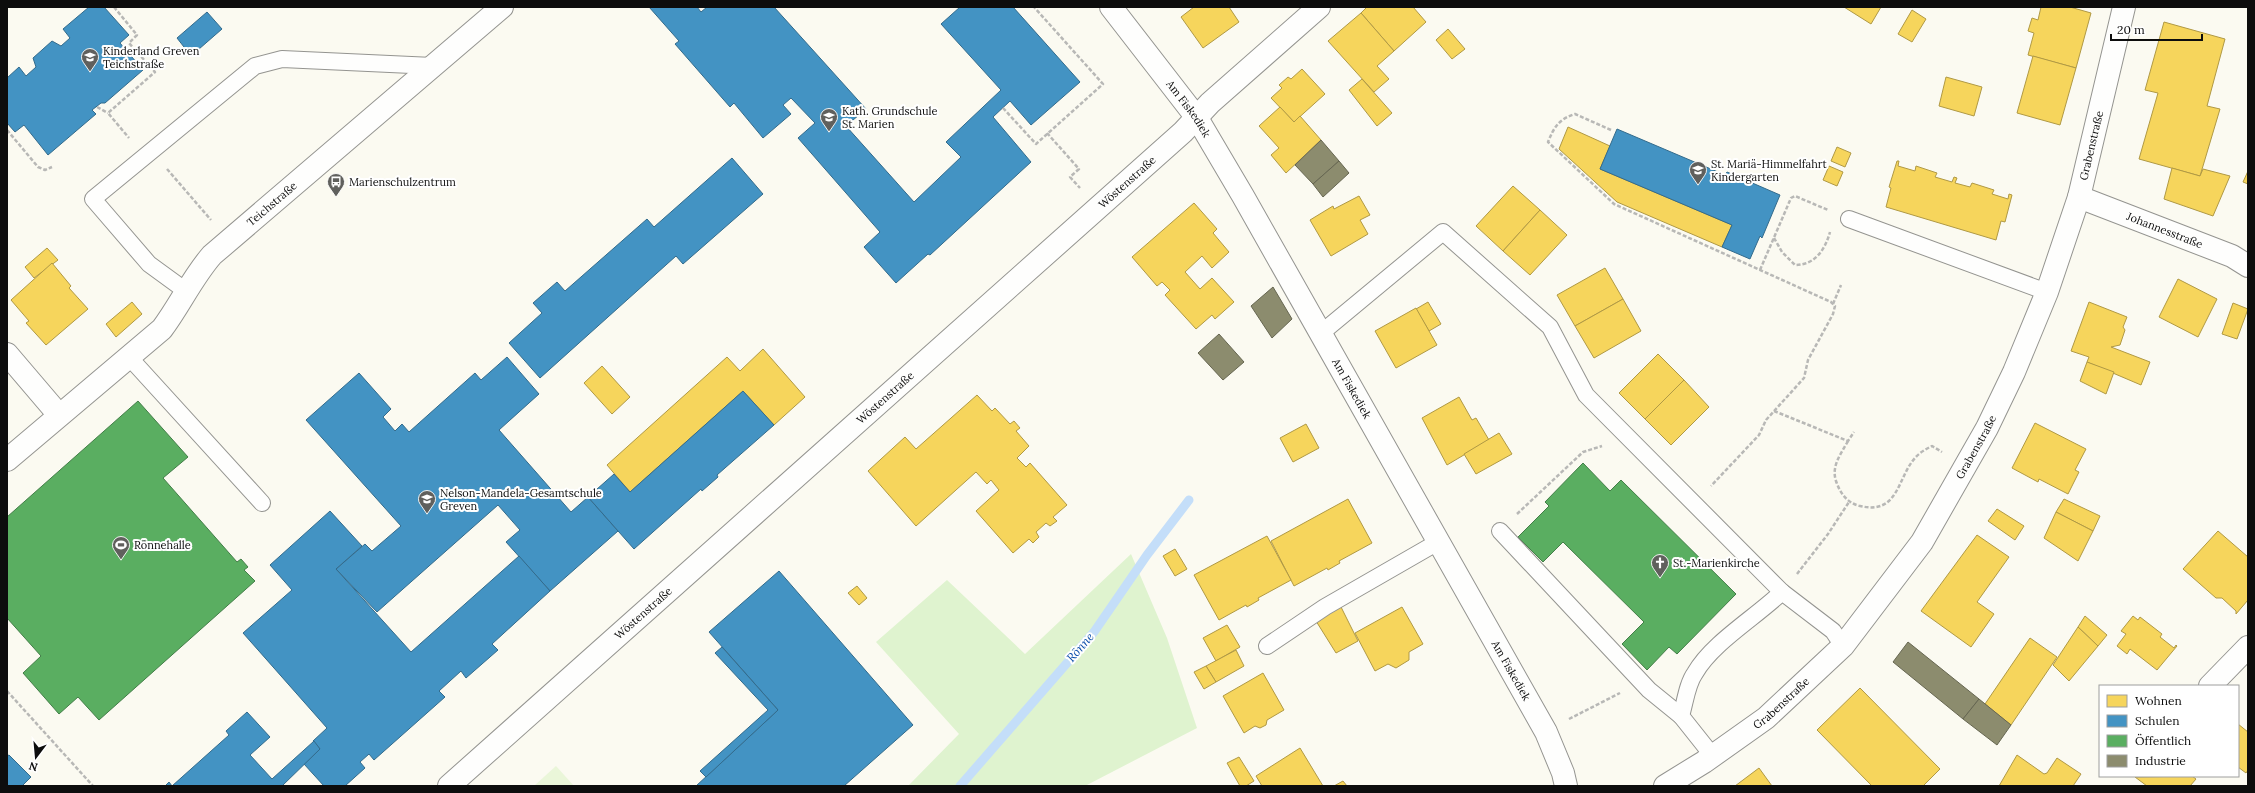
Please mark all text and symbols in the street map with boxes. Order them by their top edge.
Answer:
scale bar [2111,16,2202,42]
text: 20 m [2117,22,2145,37]
place label: Kinderland Greven Teichstraße [103,44,200,71]
school or university icon: Kinderland Greven Teichstraße [80,47,100,72]
street label: Am Fiskediek [1163,77,1214,140]
place label: Kath. Grundschule St. Marien [842,104,938,131]
school or university icon: Kath. Grundschule St. Marien [819,107,839,132]
street label: Grabenstraße [2076,109,2106,182]
street label: Wöstenstraße [1095,153,1159,211]
place label: St. Mariä-Himmelfahrt Kindergarten [1711,157,1828,184]
school or university icon: St. Mariä-Himmelfahrt Kindergarten [1688,160,1708,185]
bus stop icon: Marienschulzentrum [326,172,346,197]
place label: Marienschulzentrum [349,175,456,189]
street label: Teichstraße [244,179,300,229]
street label: Johannesstraße [2124,209,2205,251]
street label: Am Fiskediek [1329,355,1374,421]
street label: Wöstenstraße [853,368,917,427]
street label: Grabenstraße [1952,413,1999,481]
place label: Nelson-Mandela-Gesamtschule Greven [440,486,602,513]
school or university icon: Nelson-Mandela-Gesamtschule Greven [417,489,437,514]
sports icon: Rönnehalle [111,535,131,560]
place label: Rönnehalle [134,538,191,552]
church icon: St.-Marienkirche [1650,553,1670,578]
place label: St.-Marienkirche [1673,556,1760,570]
street label: Wöstenstraße [612,584,675,642]
water label: Rönne [1063,629,1097,665]
street label: Am Fiskediek [1488,637,1534,703]
street label: Grabenstraße [1750,674,1812,732]
legend [2099,685,2239,777]
text: Wohnen [2135,693,2182,708]
text: Schulen [2135,713,2180,728]
text: Öffentlich [2135,733,2191,748]
north arrow [16,737,56,777]
text: Industrie [2135,753,2186,768]
text: N [27,759,39,775]

